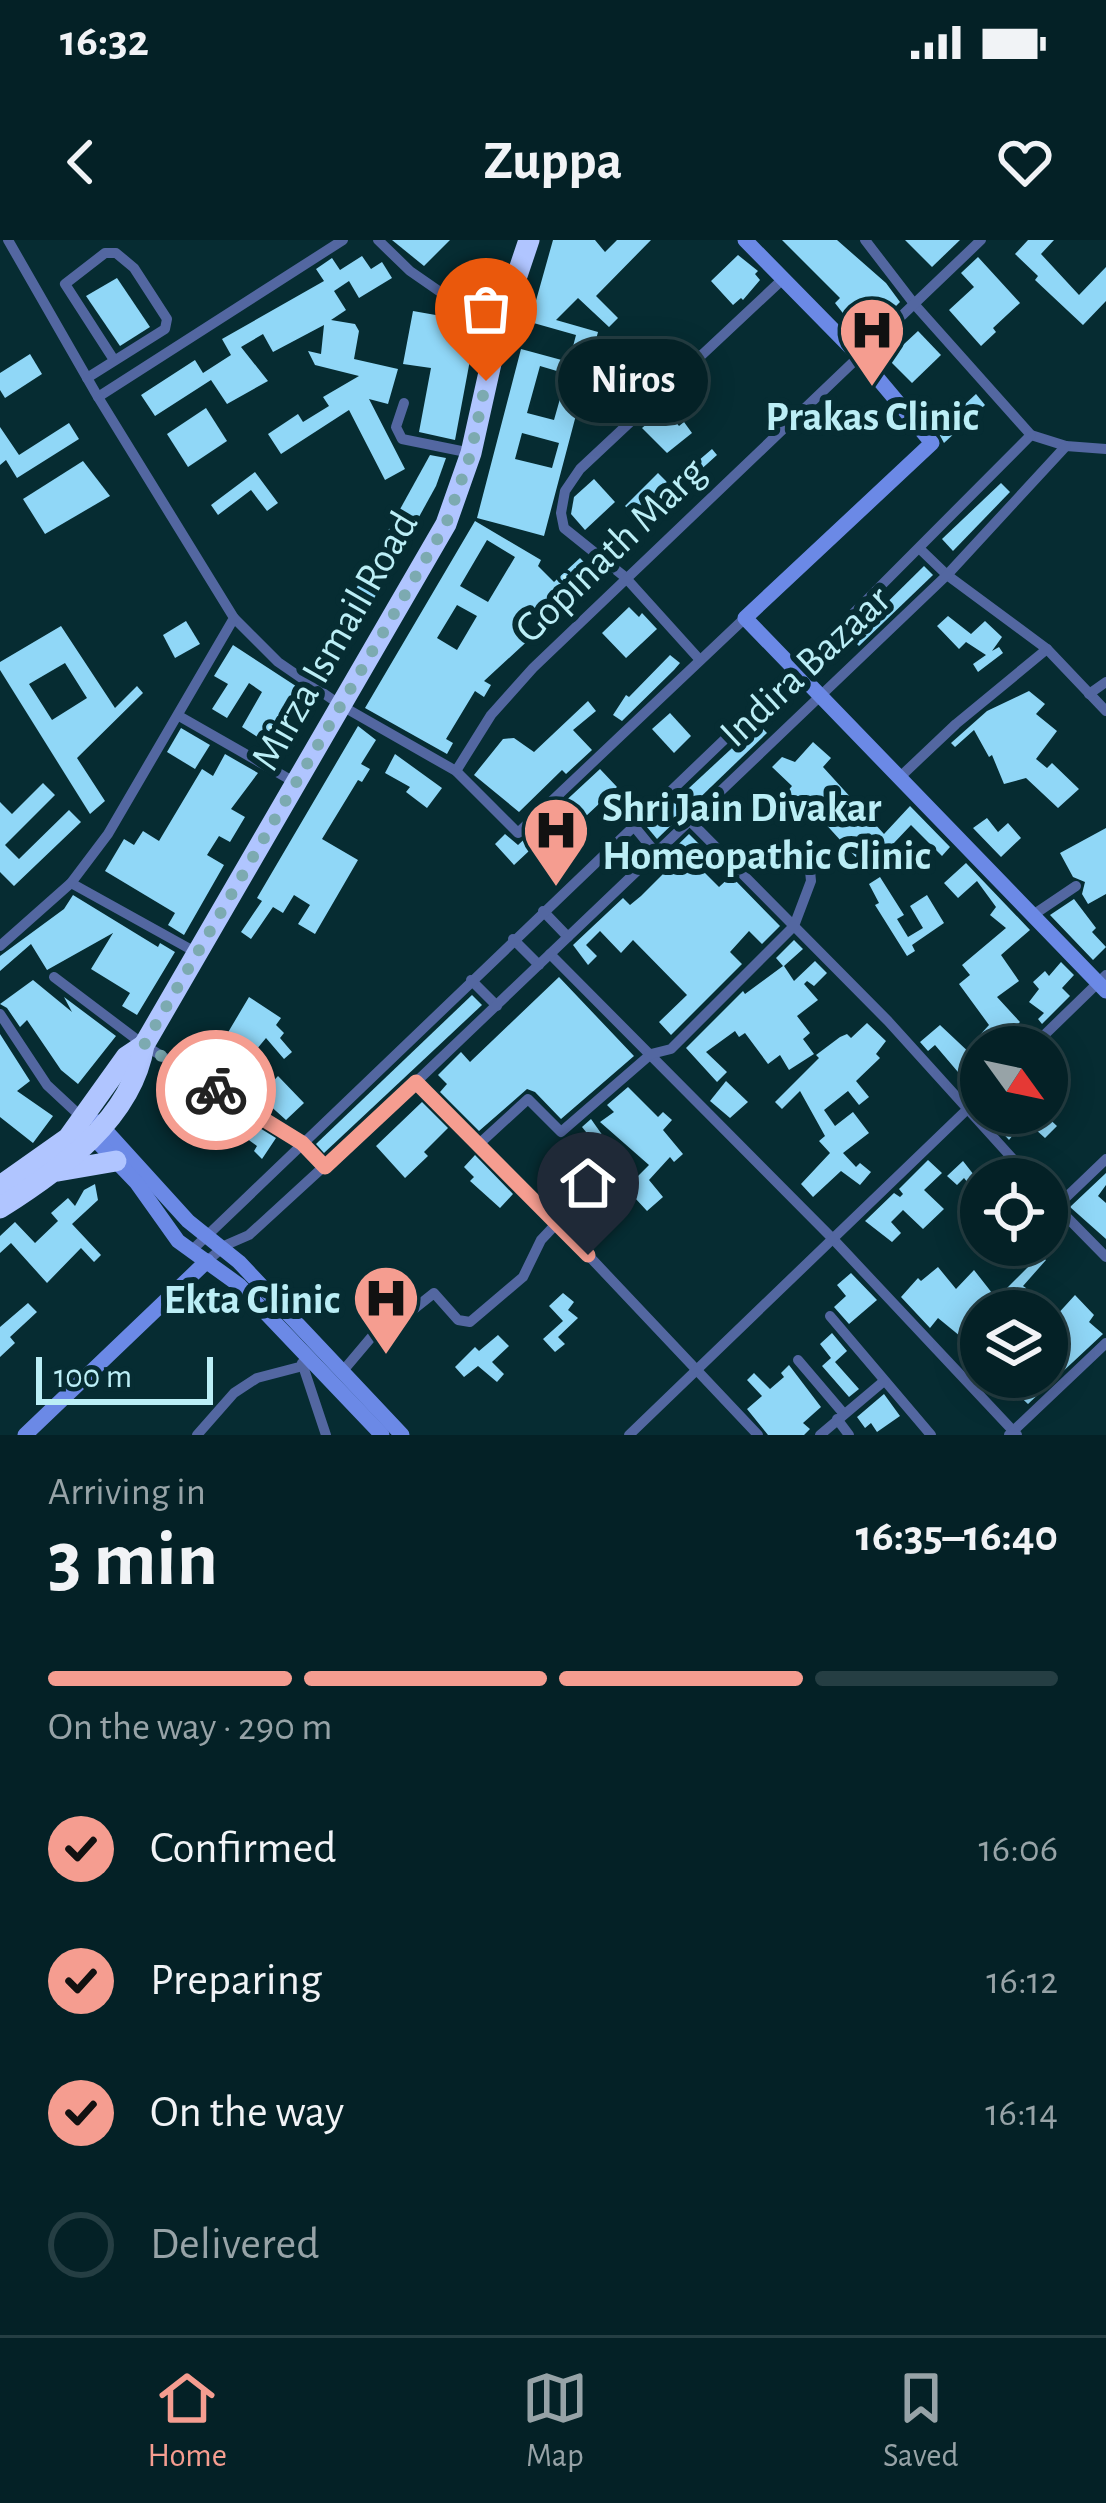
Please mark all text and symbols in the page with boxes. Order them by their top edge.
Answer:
text: 16:32 [60,19,149,64]
icon: back [48,129,114,195]
icon: heart [992,129,1058,195]
text: Zuppa [484,135,622,189]
pin [435,258,537,381]
icon: bag [453,276,519,342]
hospital icon: Prakas Clinic [837,295,907,389]
callout: Niros [558,339,708,423]
text: Niros [590,361,676,400]
place label: Prakas Clinic [765,396,979,438]
street label: Gopinath Marg [508,450,714,651]
street label: Mirza Ismail Road [244,505,426,777]
street label: Indira Bazaar [712,577,899,755]
place label: Shri Jain Divakar Homeopathic Clinic [602,787,931,877]
hospital icon: Shri Jain Divakar Homeopathic Clinic [521,795,591,889]
north arrow [960,1026,1068,1134]
map controls [960,1026,1068,1398]
courier [156,1030,276,1150]
icon: bike [183,1057,249,1123]
pin [537,1132,639,1255]
icon: home [555,1150,621,1216]
button: locate [960,1158,1068,1266]
hospital icon: Ekta Clinic [351,1263,421,1357]
place label: Ekta Clinic [163,1279,340,1321]
button: layers [960,1290,1068,1398]
scale bar [36,1351,213,1404]
text: 100 m [54,1361,132,1394]
text: Arriving in [48,1473,206,1512]
text: 16:35–16:40 [856,1514,1058,1559]
text: 3 min [48,1522,218,1600]
text: On the way · 290 m [48,1708,332,1747]
icon: check [48,1816,114,1882]
text: Confirmed [150,1826,336,1871]
text: 16:06 [978,1830,1058,1869]
icon: check [48,1948,114,2014]
text: Preparing [150,1958,322,2003]
text: 16:12 [986,1962,1058,2001]
icon: check [48,2080,114,2146]
text: On the way [150,2090,344,2135]
text: 16:14 [985,2094,1058,2133]
text: Delivered [150,2222,319,2267]
tab: Home [148,2365,227,2477]
tab: Map [522,2365,588,2477]
tab: Saved [883,2365,958,2477]

